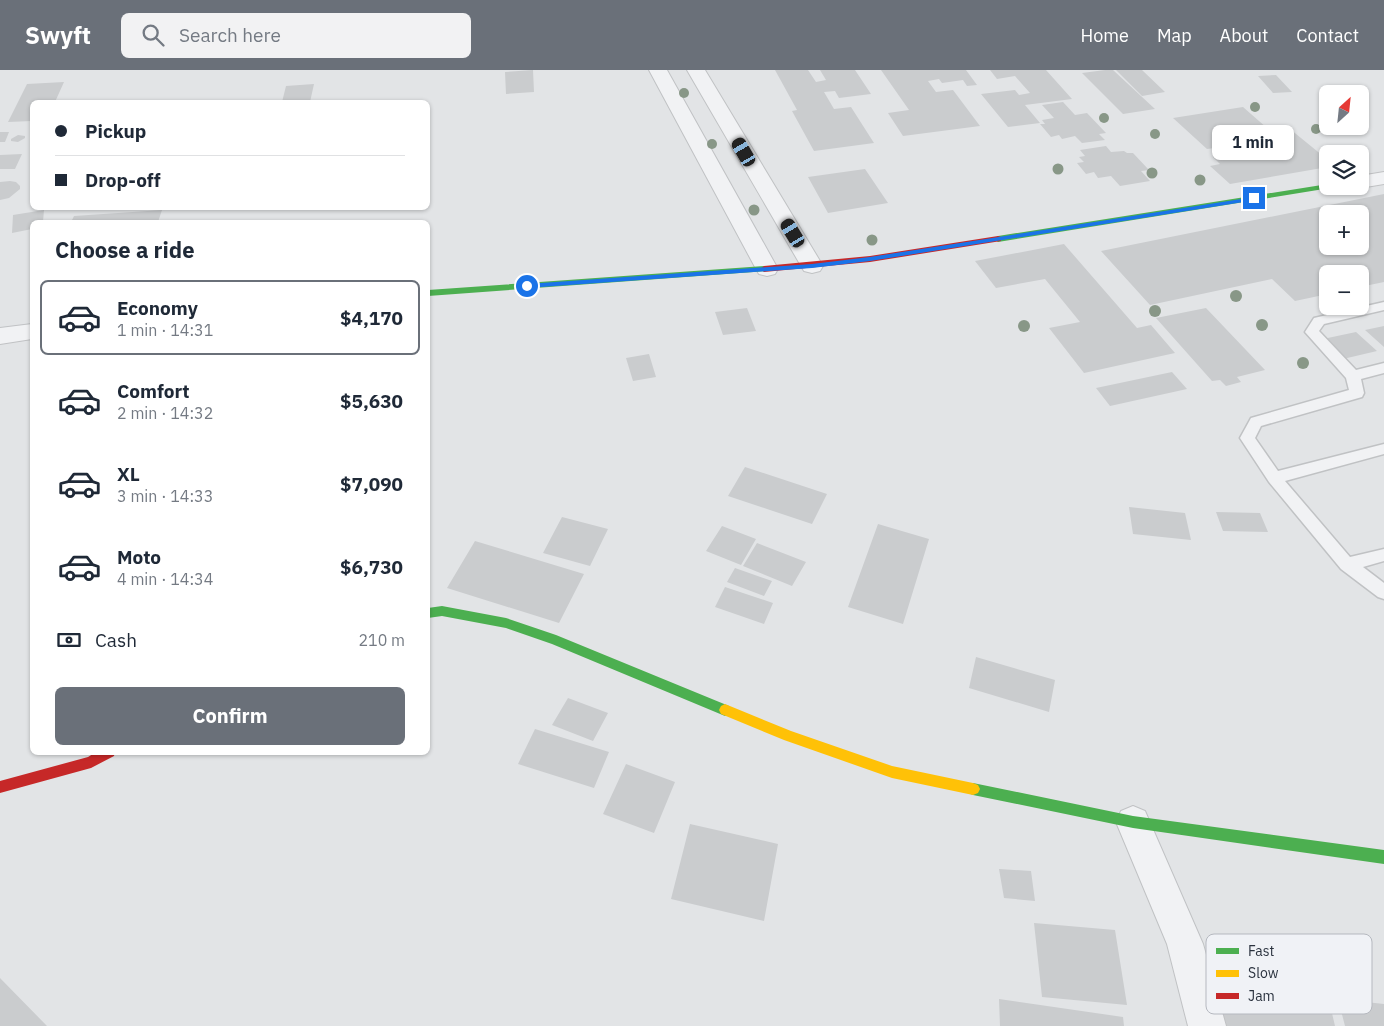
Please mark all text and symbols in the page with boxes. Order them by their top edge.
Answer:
search box [121,13,471,58]
text: Swyft [25,19,91,51]
icon: search [139,21,167,49]
text: Search here [179,23,281,47]
text: Home [1081,24,1129,47]
text: Map [1157,24,1192,47]
text: About [1220,24,1268,47]
text: Contact [1296,24,1359,47]
north arrow [1319,85,1369,135]
map controls [1319,85,1369,315]
text: Pickup [85,119,146,143]
callout: 1 min [1213,126,1295,160]
text: 1 min [1232,132,1274,152]
car [730,135,757,169]
button: layers [1319,145,1369,195]
text: Drop-off [85,168,161,192]
route end [1243,187,1265,209]
button: + [1319,205,1369,255]
car [778,216,807,250]
text: Choose a ride [55,235,195,264]
button: − [1319,265,1369,315]
route start [516,275,538,297]
icon: car [57,295,102,340]
text: Economy [117,296,198,320]
text: $4,170 [340,306,403,330]
text: 1 min · 14:31 [117,320,213,340]
icon: car [57,378,102,423]
text: Comfort [117,379,190,403]
text: $5,630 [340,389,403,413]
text: 2 min · 14:32 [117,403,213,423]
icon: car [57,461,102,506]
text: XL [117,462,140,486]
text: $7,090 [340,472,403,496]
text: 3 min · 14:33 [117,486,213,506]
icon: car [57,544,102,589]
text: Moto [117,545,161,569]
text: $6,730 [340,555,403,579]
text: 4 min · 14:34 [117,569,213,589]
icon: cash [55,626,83,654]
text: Cash [95,628,137,652]
text: 210 m [358,630,405,650]
button: Confirm [55,687,405,745]
legend [1206,934,1372,1014]
text: Fast [1248,942,1274,960]
text: Slow [1248,964,1279,982]
text: Jam [1248,987,1275,1005]

